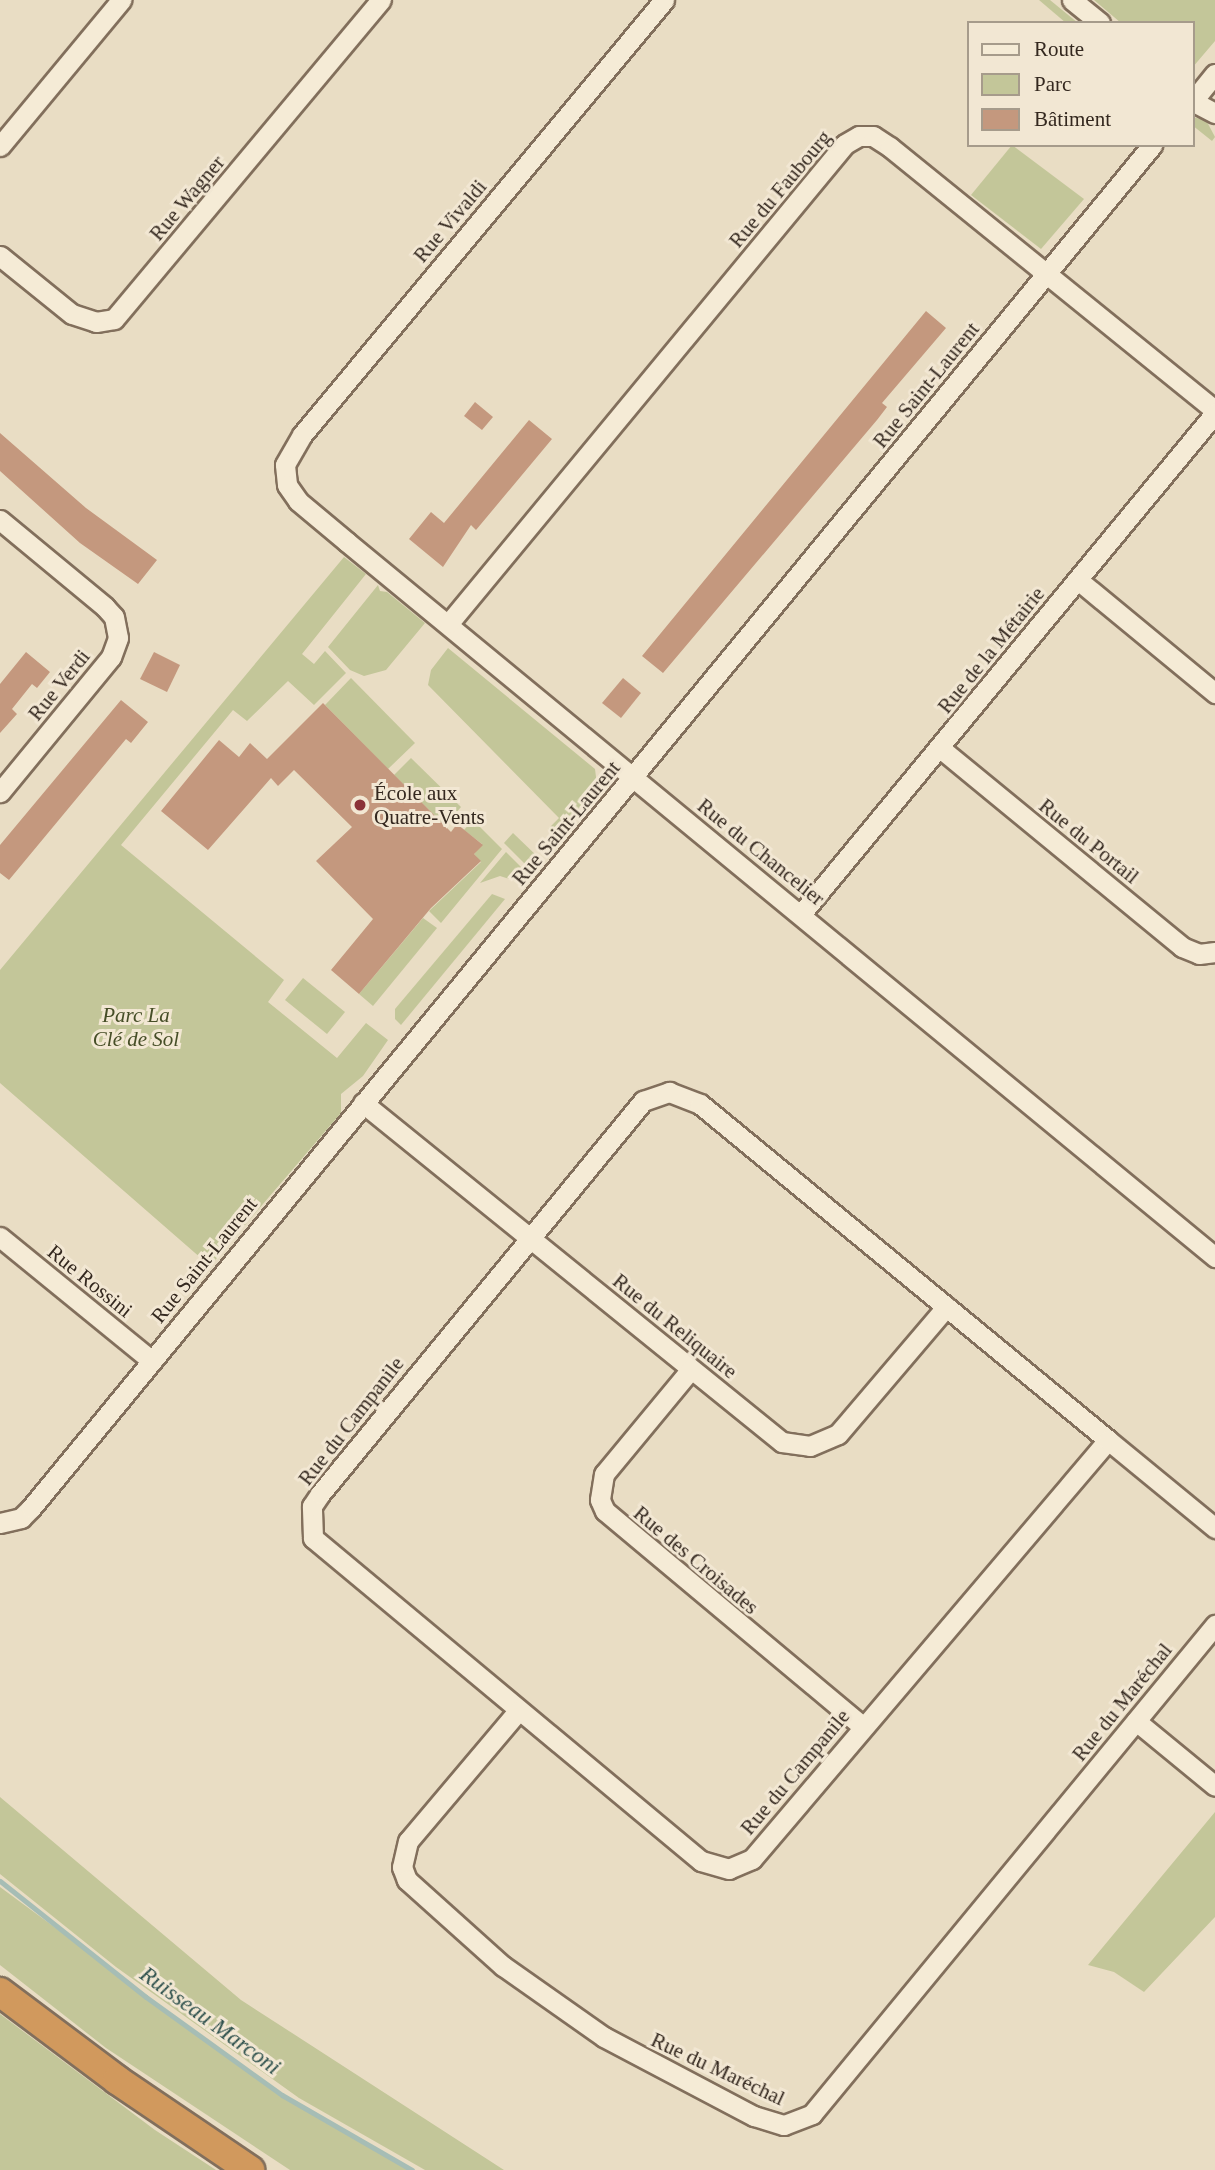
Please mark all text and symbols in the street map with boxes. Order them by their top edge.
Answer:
legend [967,21,1194,147]
text: Route [1034,37,1084,61]
text: Parc [1034,72,1071,96]
text: Bâtiment [1034,107,1111,131]
street label: Rue du Faubourg [724,125,836,253]
street label: Rue Wagner [144,150,230,246]
street label: Rue Vivaldi [408,174,492,268]
street label: Rue Saint-Laurent [868,317,984,453]
street label: Rue de la Métairie [932,582,1050,718]
street label: Rue Verdi [23,644,95,726]
street label: Rue Saint-Laurent [507,756,625,890]
place label: École aux Quatre-Vents [374,780,485,830]
street label: Rue du Chancelier [692,793,830,911]
street label: Rue du Portail [1034,793,1144,889]
marker: École aux Quatre-Vents [352,797,368,813]
park label: Parc La Clé de Sol [93,1002,179,1052]
street label: Rue Saint-Laurent [146,1192,262,1328]
street label: Rue Rossini [42,1239,138,1323]
street label: Rue du Reliquaire [608,1268,742,1384]
street label: Rue du Campanile [293,1352,409,1490]
street label: Rue des Croisades [628,1500,764,1620]
street label: Rue du Maréchal [1067,1638,1177,1766]
street label: Rue du Campanile [735,1704,855,1840]
water label: Ruisseau Marconi [134,1961,286,2081]
street label: Rue du Maréchal [647,2027,789,2111]

